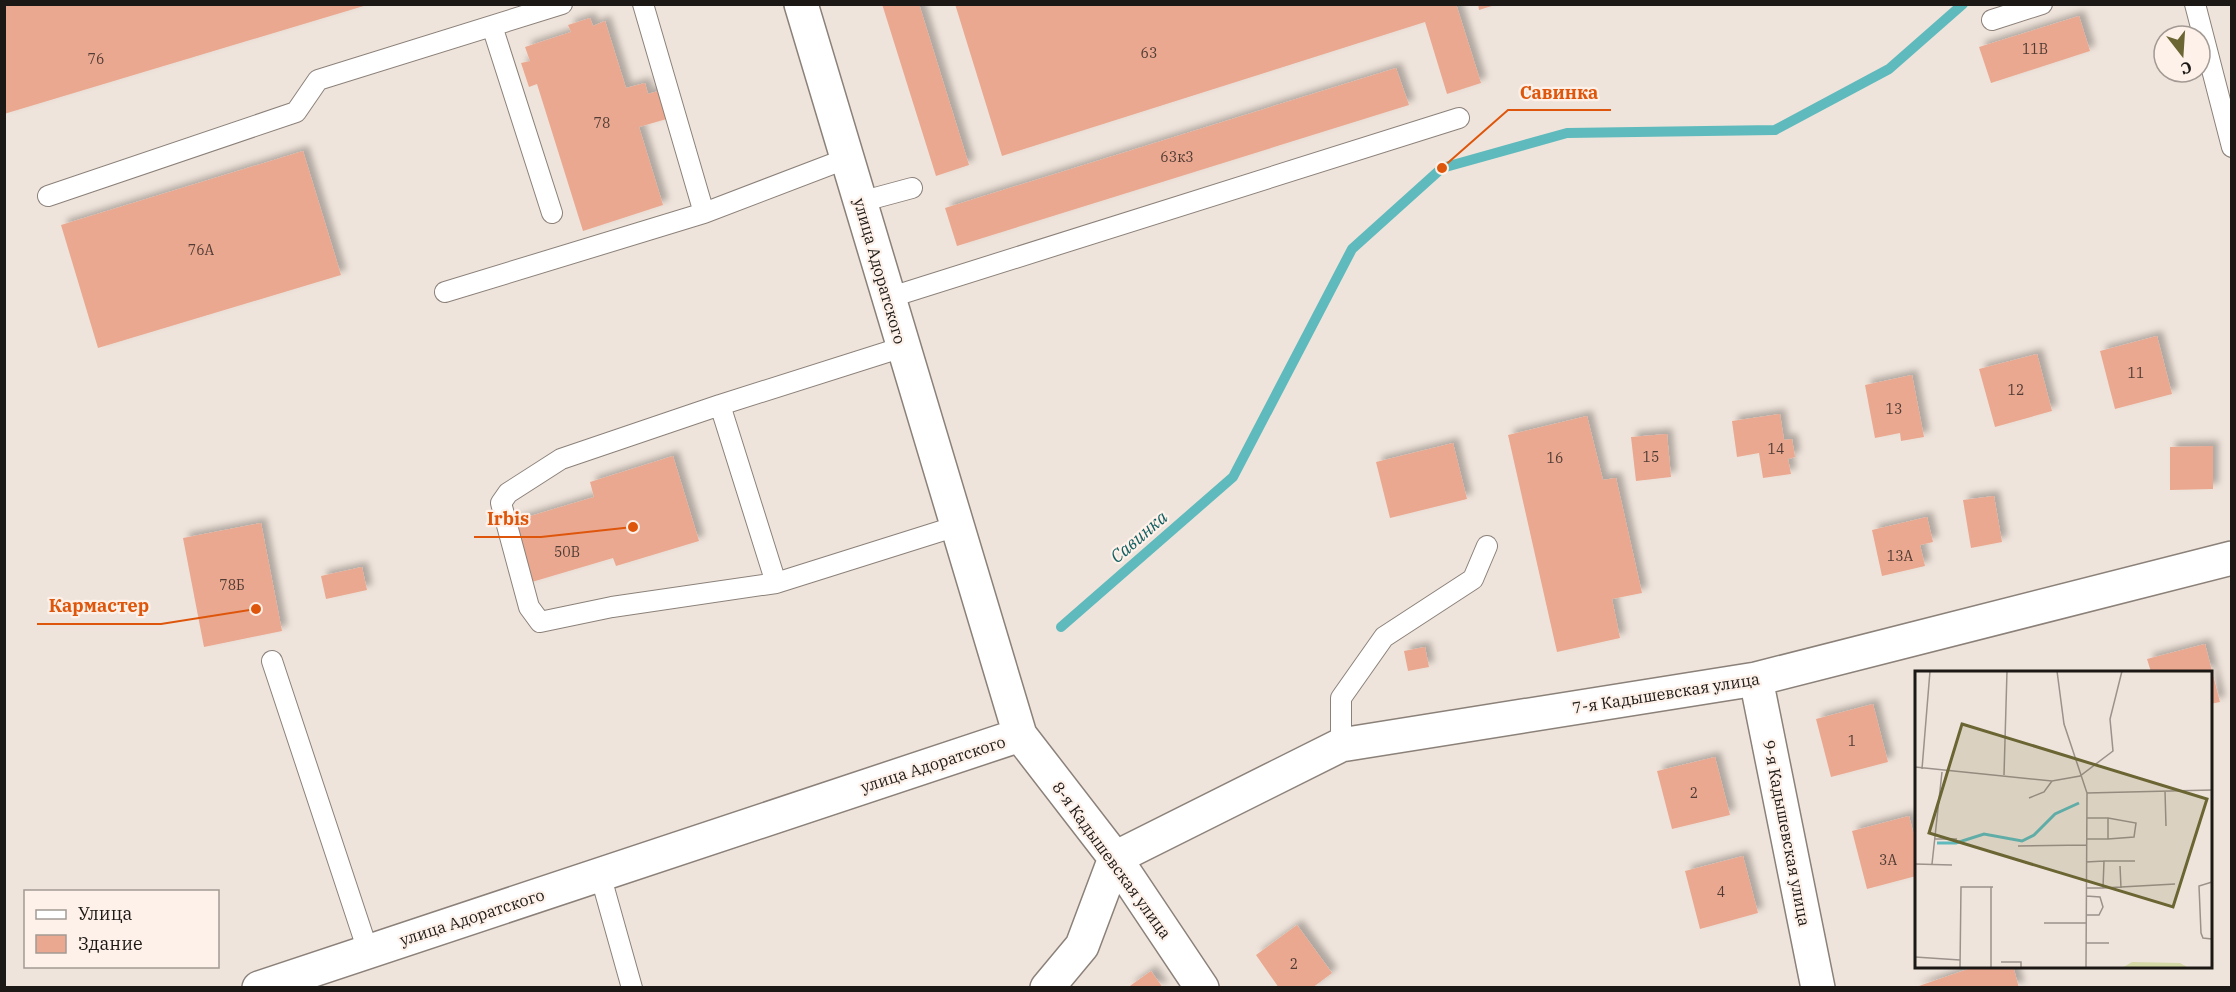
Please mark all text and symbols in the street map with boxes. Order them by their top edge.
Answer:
north arrow [2152,24,2212,84]
house number: 11В [2022,40,2048,58]
house number: 63 [1141,44,1157,62]
house number: 76 [88,50,104,68]
text: С [2178,57,2194,79]
callout: Савинка [1508,74,1611,110]
text: Савинка [1520,81,1598,104]
house number: 78 [594,114,610,132]
house number: 63к3 [1160,148,1194,166]
street label: улица Адоратского [850,196,910,346]
house number: 76А [188,241,215,259]
house number: 11 [2128,364,2144,382]
house number: 12 [2008,381,2024,399]
house number: 13 [1886,400,1902,418]
house number: 14 [1768,440,1784,458]
house number: 15 [1643,448,1659,466]
house number: 16 [1547,449,1563,467]
callout: Irbis [474,501,541,537]
water label: Савинка [1105,505,1172,568]
text: Irbis [487,507,529,530]
house number: 50В [554,543,580,561]
house number: 13А [1887,547,1914,565]
house number: 78Б [219,576,245,594]
callout: Кармастер [37,588,161,624]
text: Кармастер [49,594,149,617]
street label: 7-я Кадышевская улица [1571,668,1761,718]
inset map [1915,671,2212,968]
street label: улица Адоратского [858,731,1008,797]
house number: 1 [1848,732,1856,750]
street label: 9-я Кадышевская улица [1759,738,1815,928]
street label: 8-я Кадышевская улица [1048,777,1176,943]
house number: 2 [1690,784,1698,802]
house number: 3А [1879,851,1897,869]
house number: 4 [1717,883,1725,901]
street label: улица Адоратского [397,884,547,950]
legend [24,890,219,968]
text: Улица [78,902,133,925]
text: Здание [78,932,143,955]
house number: 2 [1290,955,1298,973]

